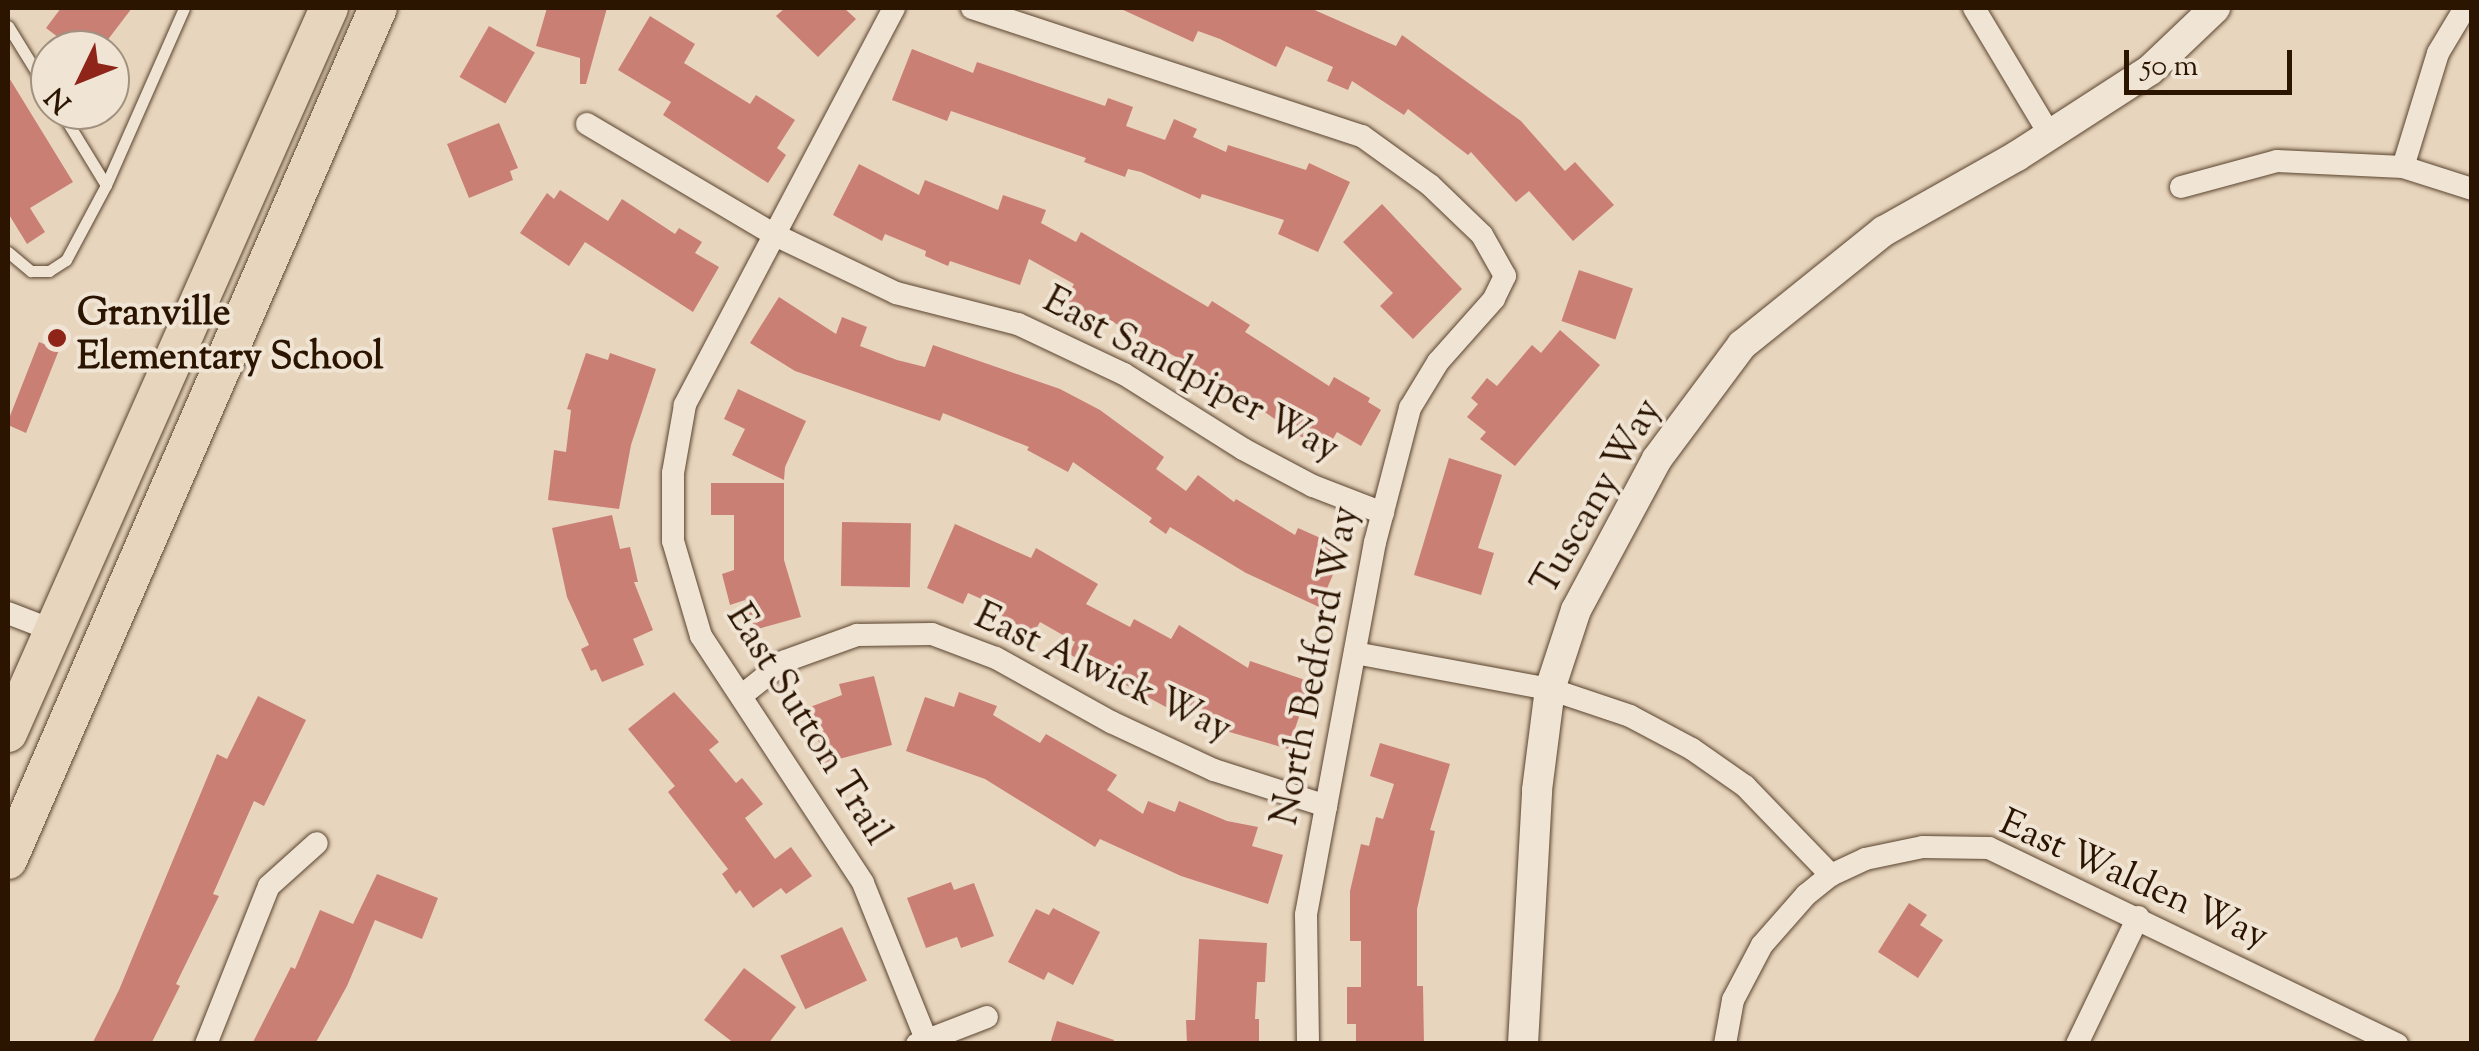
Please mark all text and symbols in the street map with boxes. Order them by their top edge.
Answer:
north arrow [30,30,130,130]
scale bar [2129,30,2296,92]
text: 50 m [2141,46,2198,89]
text: N [37,77,82,121]
street label: East Sandpiper Way [1034,280,1346,474]
place label: Granville Elementary School [77,293,384,382]
marker: Granville Elementary School [46,327,68,349]
street label: Tuscany Way [1524,392,1674,604]
street label: North Bedford Way [1265,503,1371,829]
street label: East Alwick Way [966,596,1238,754]
street label: East Sutton Trail [714,597,898,855]
street label: East Walden Way [1992,802,2274,962]

